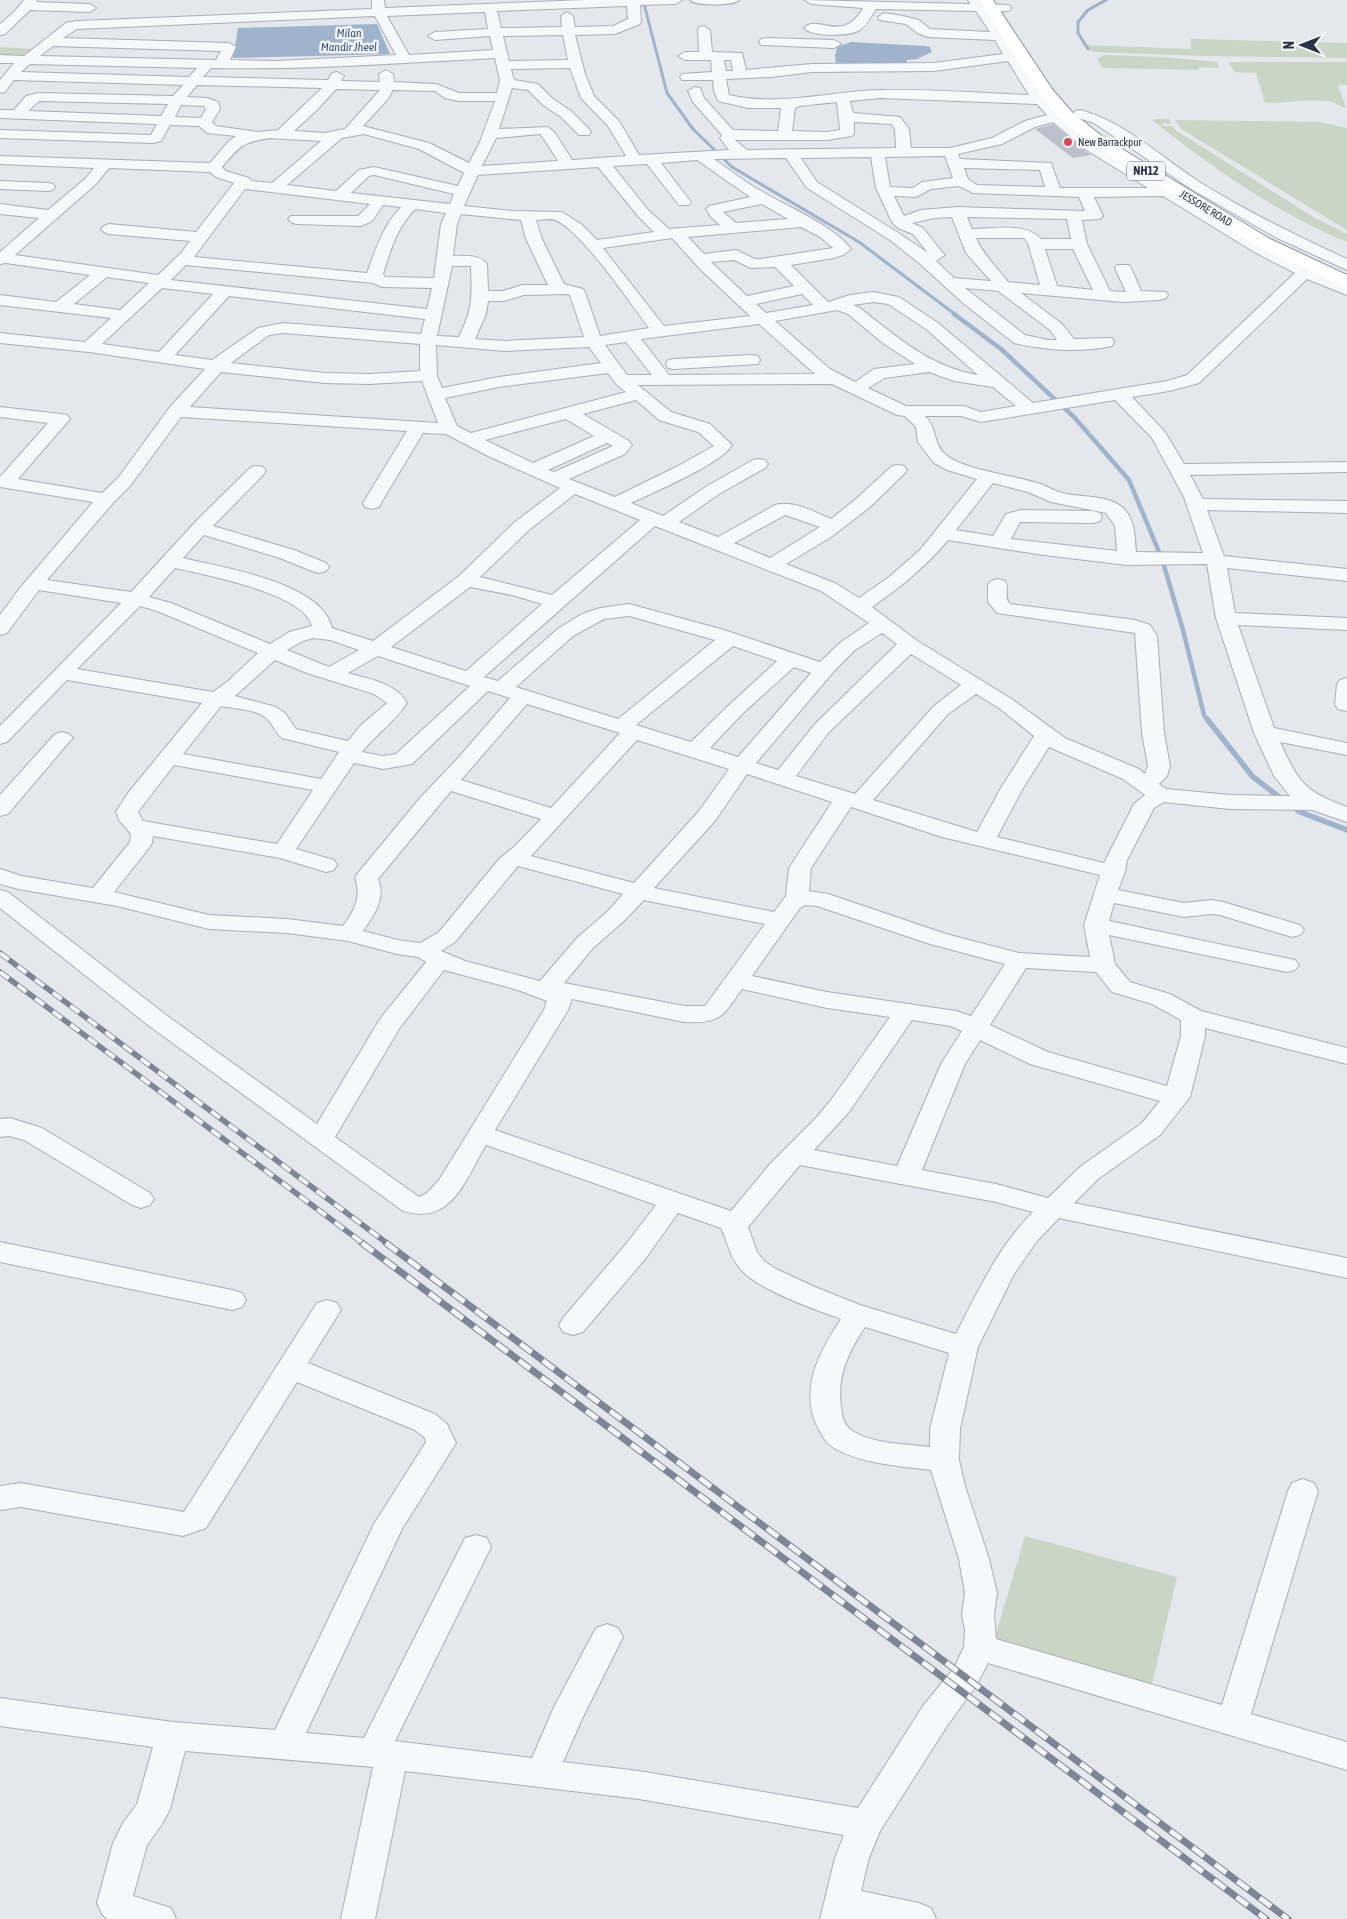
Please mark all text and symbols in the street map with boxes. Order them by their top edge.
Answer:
north arrow [1277,20,1327,70]
water label: Milan Mandir Jheel [321,26,377,54]
text: N [1281,41,1297,49]
marker: New Barrackpur [1062,136,1074,148]
place label: New Barrackpur [1078,136,1143,148]
road number: NH12 [1127,162,1165,180]
street label: JESSORE ROAD [1178,188,1234,228]

